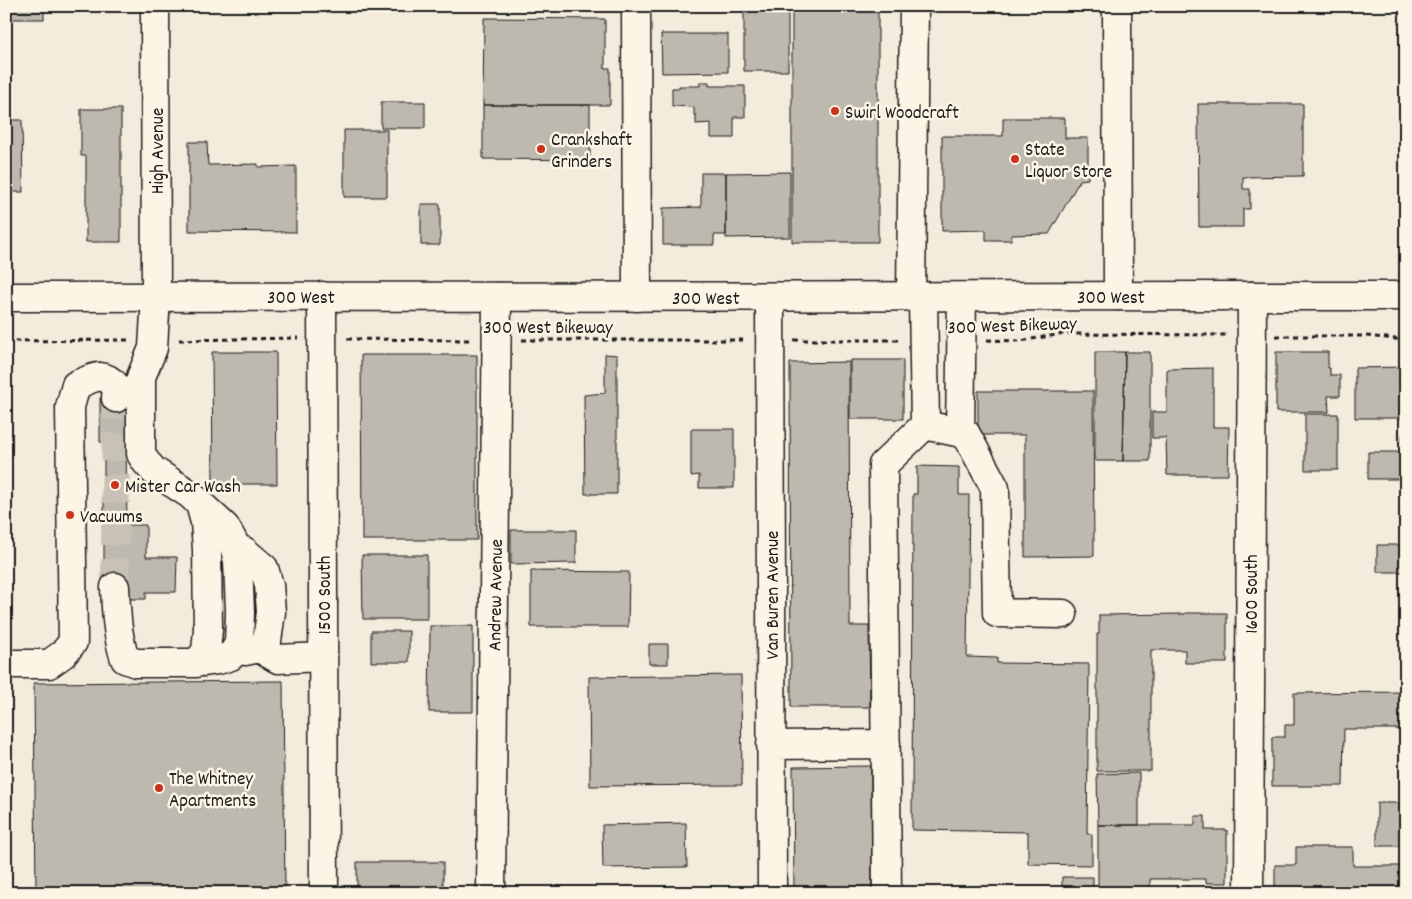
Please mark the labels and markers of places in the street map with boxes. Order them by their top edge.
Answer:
place label: Swirl Woodcraft [845,101,959,128]
marker: Swirl Woodcraft [829,105,841,117]
place label: Crankshaft Grinders [551,128,632,177]
place label: State Liquor Store [1025,138,1112,187]
marker: Crankshaft Grinders [535,143,547,155]
marker: State Liquor Store [1009,153,1021,165]
place label: Mister Car Wash [125,475,241,502]
marker: Mister Car Wash [109,479,121,491]
place label: Vacuums [80,505,143,532]
marker: Vacuums [64,509,76,521]
place label: The Whitney Apartments [169,767,256,816]
marker: The Whitney Apartments [153,782,165,794]

